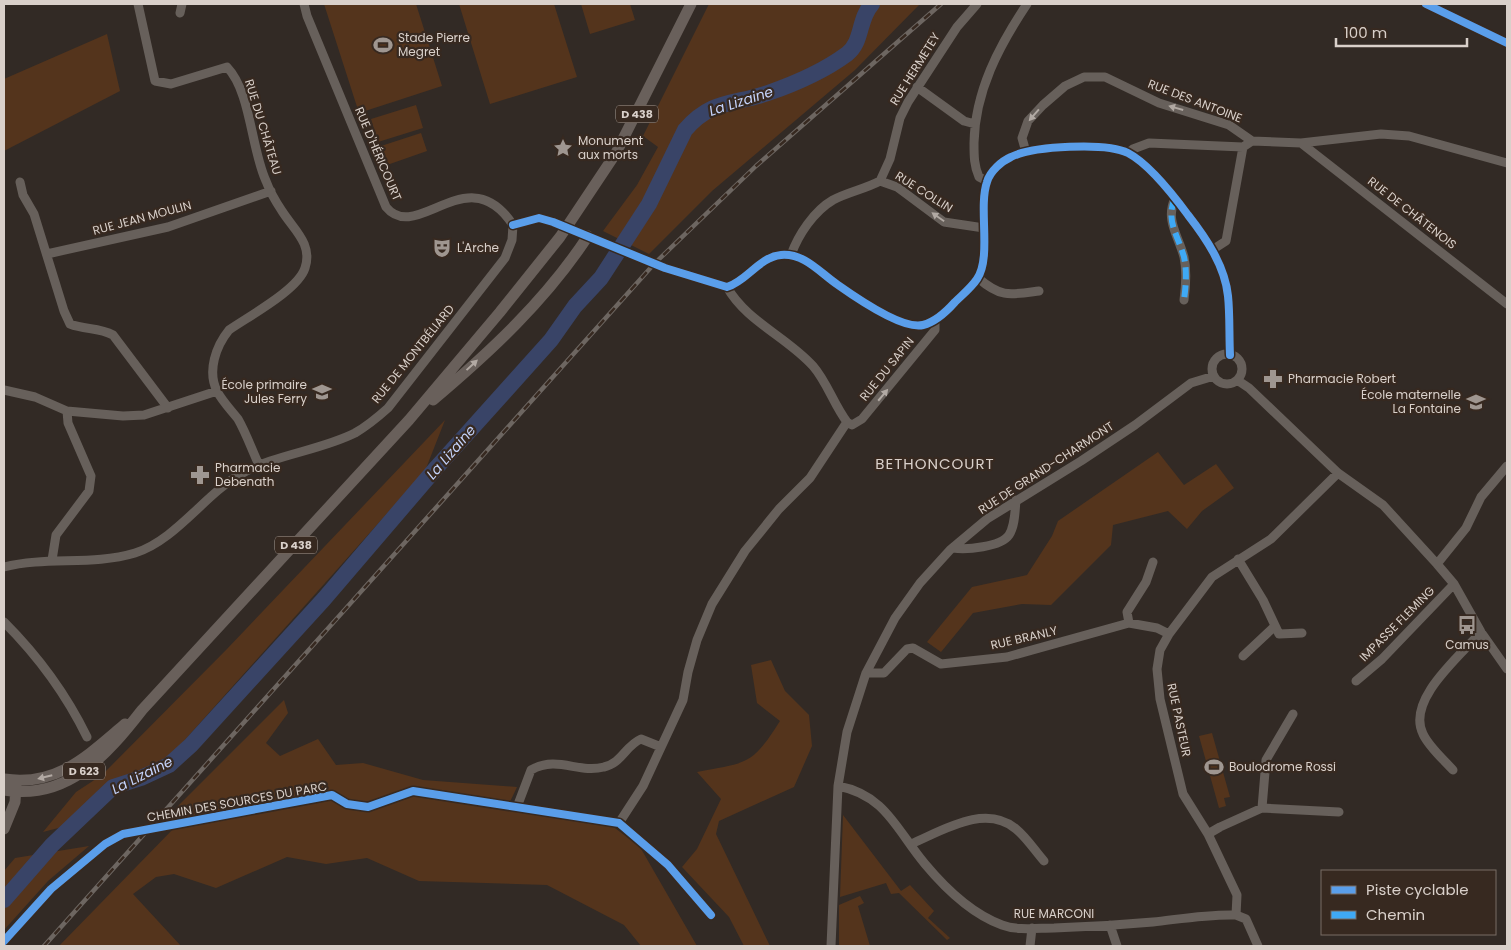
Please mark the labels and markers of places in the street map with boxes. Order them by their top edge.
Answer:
place label: Stade Pierre Megret [398,29,470,60]
sports icon: Stade Pierre Megret [372,34,394,56]
place label: Monument aux morts [578,132,643,163]
place icon: Monument aux morts [552,137,574,159]
theatre icon: L'Arche [431,237,453,259]
place label: L'Arche [457,239,499,256]
pharmacy icon: Pharmacie Robert [1262,368,1284,390]
place label: Pharmacie Robert [1288,370,1396,387]
place label: École primaire Jules Ferry [221,376,307,407]
school or university icon: École primaire Jules Ferry [311,381,333,403]
place label: École maternelle La Fontaine [1361,386,1461,417]
school or university icon: École maternelle La Fontaine [1465,391,1487,413]
place label: Pharmacie Debenath [215,459,280,490]
pharmacy icon: Pharmacie Debenath [189,464,211,486]
bus stop icon: Camus [1456,614,1478,636]
place label: Camus [1445,636,1489,653]
sports icon: Boulodrome Rossi [1203,756,1225,778]
place label: Boulodrome Rossi [1229,758,1336,775]

